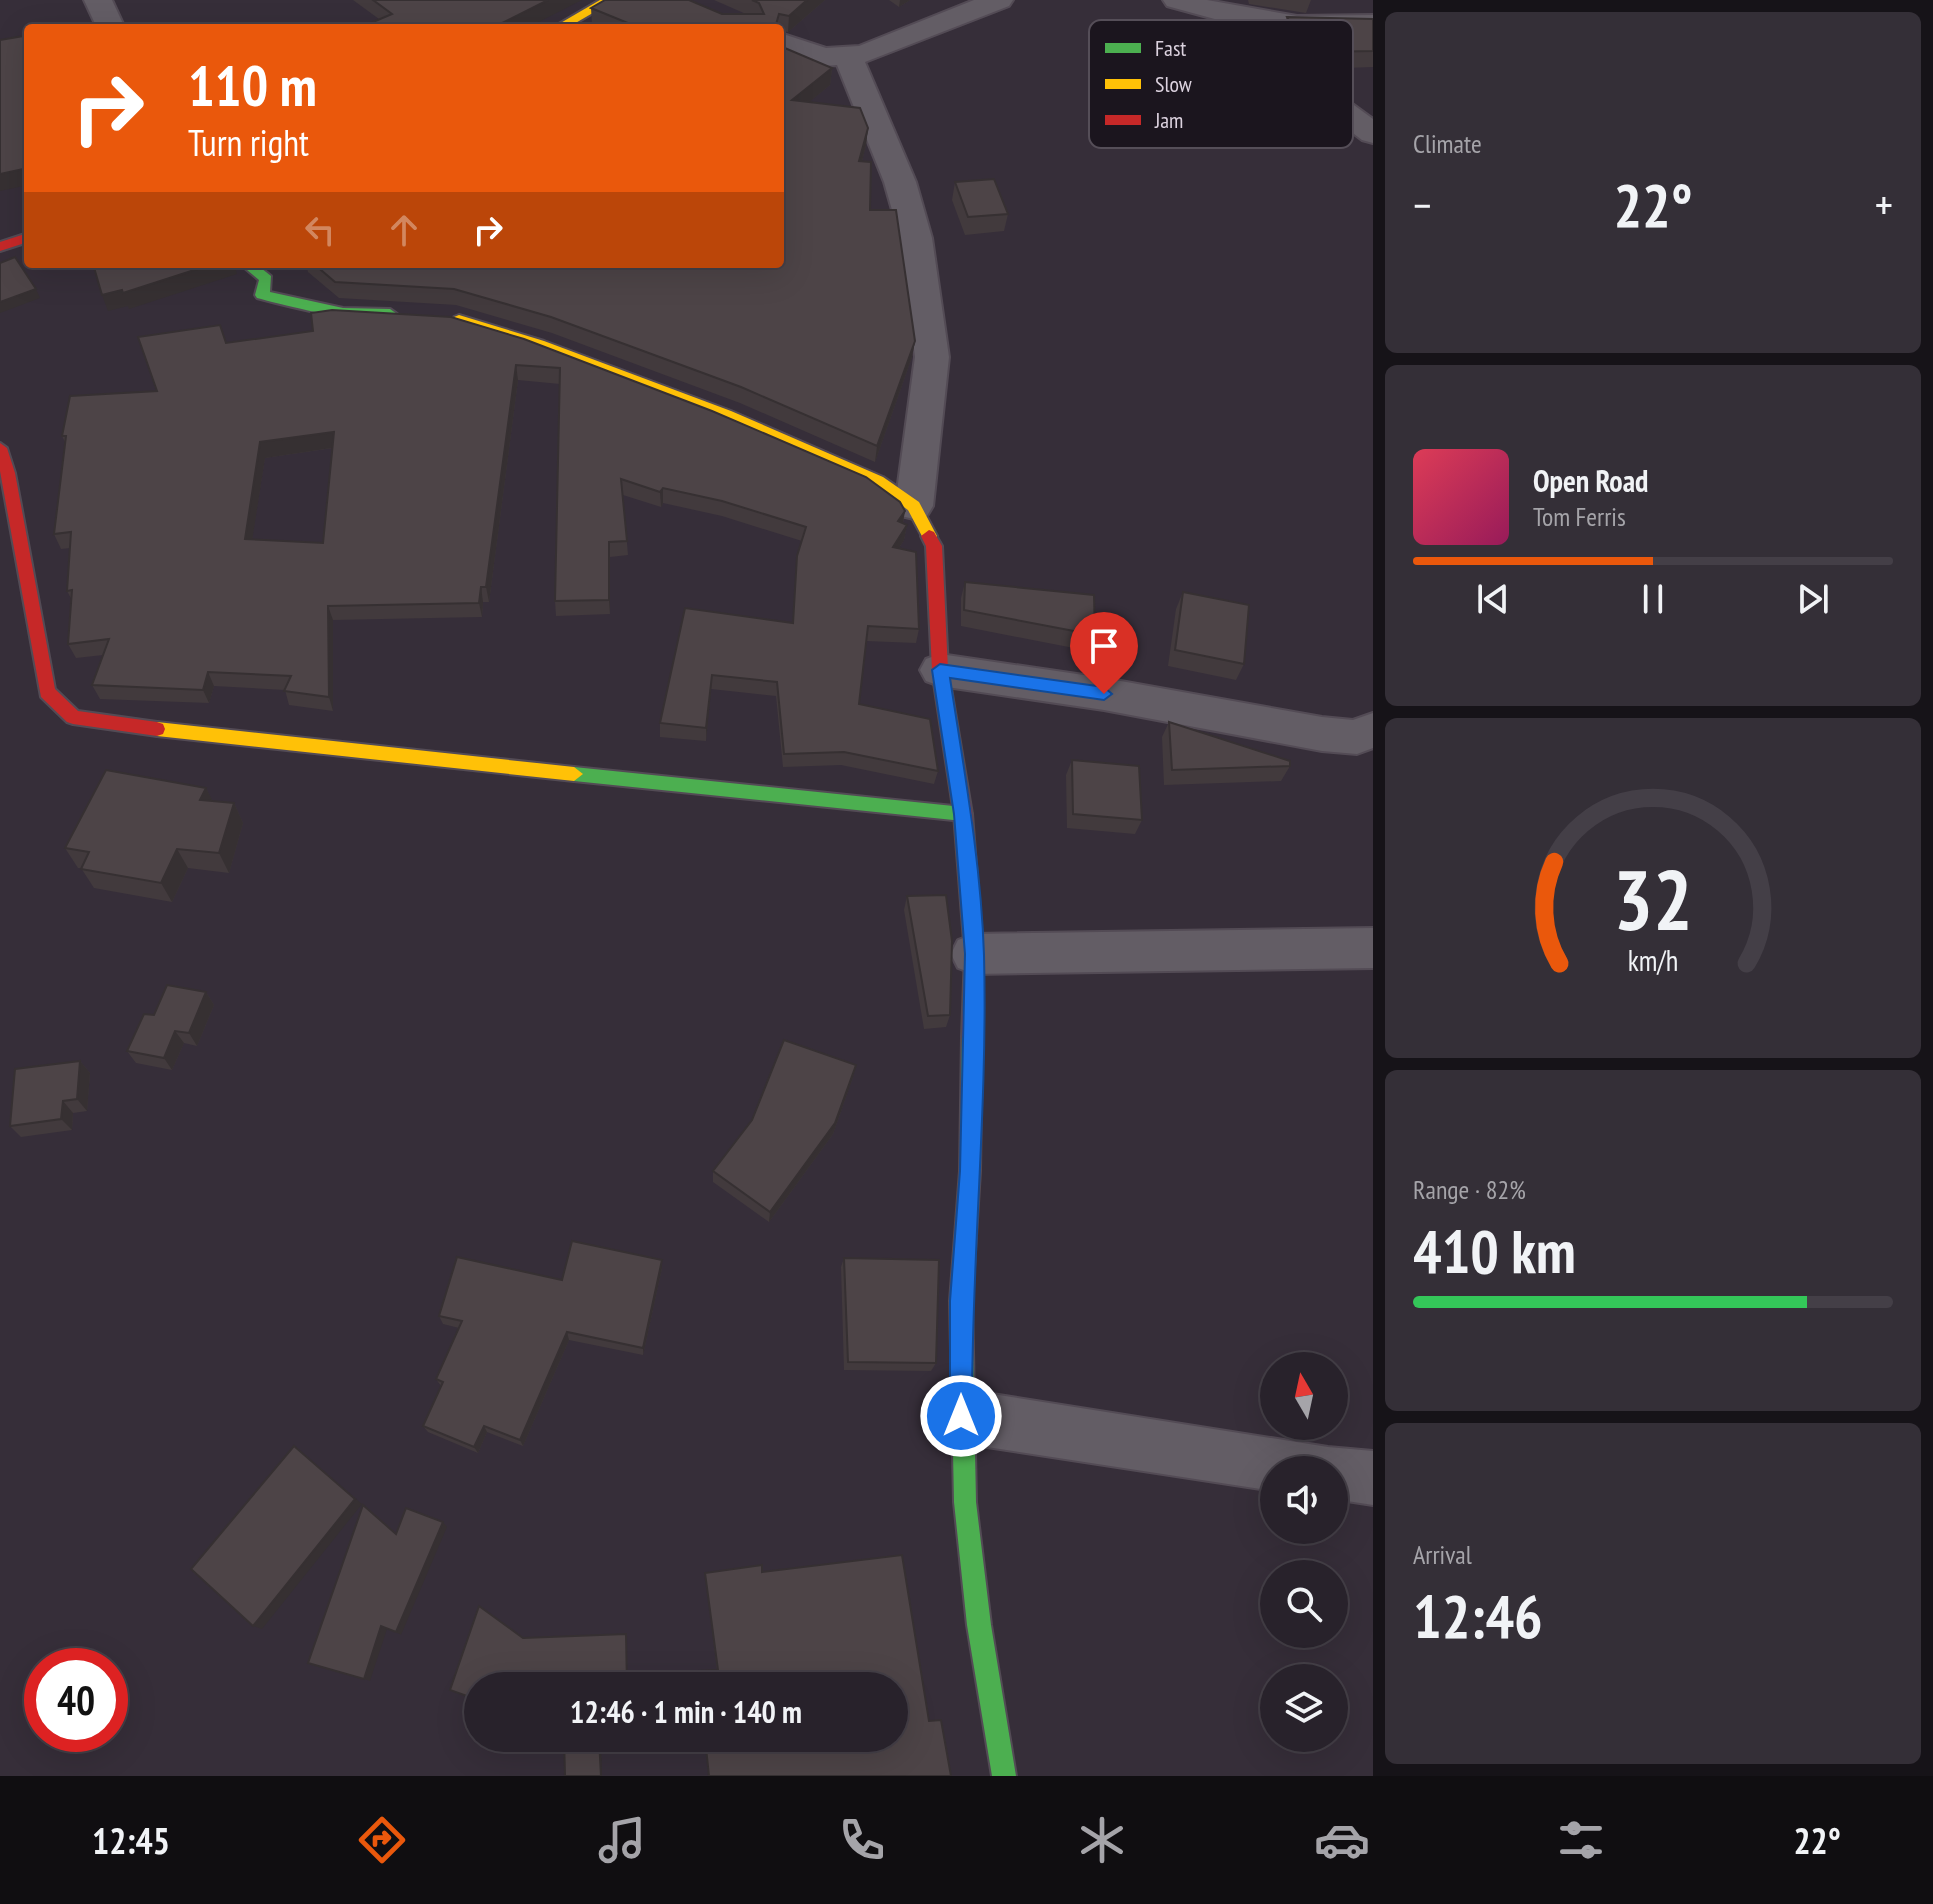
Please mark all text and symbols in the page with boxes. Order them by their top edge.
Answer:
legend [1089,20,1353,148]
text: Fast [1155,34,1186,62]
text: 110 m [188,49,317,121]
icon: right [56,56,160,160]
text: Slow [1155,70,1192,98]
text: Jam [1154,106,1183,134]
text: Turn right [188,119,309,166]
text: Climate [1413,127,1482,160]
text: 22° [1613,166,1693,244]
text: − [1413,176,1431,233]
text: + [1875,176,1893,233]
icon: left [298,208,342,252]
icon: ahead [382,208,426,252]
icon: right [466,208,510,252]
text: Open Road [1533,461,1648,500]
text: Tom Ferris [1533,500,1626,533]
icon: previous [1471,577,1515,621]
icon: pause [1631,577,1675,621]
icon: next [1791,577,1835,621]
pin [1070,612,1138,694]
icon: arrive [1082,624,1126,668]
text: 32 [1613,845,1693,953]
text: km/h [1628,942,1678,979]
text: Range · 82% [1413,1173,1526,1206]
text: 410 km [1413,1212,1576,1290]
north arrow [1260,1352,1348,1440]
map controls [1260,1352,1348,1752]
position arrow [919,1374,1003,1458]
button: sound [1260,1456,1348,1544]
text: Arrival [1413,1538,1472,1571]
button: search [1260,1560,1348,1648]
text: 12:46 [1413,1577,1543,1655]
speed limit sign: 40 [24,1648,128,1752]
button: layers [1260,1664,1348,1752]
text: 12:46 · 1 min · 140 m [570,1692,802,1731]
icon: directions [354,1812,410,1868]
icon: music [594,1812,650,1868]
icon: phone [834,1812,890,1868]
icon: climate [1074,1812,1130,1868]
icon: car [1314,1812,1370,1868]
icon: filters [1553,1812,1609,1868]
text: 12:45 [92,1817,170,1864]
text: 22° [1793,1817,1841,1864]

